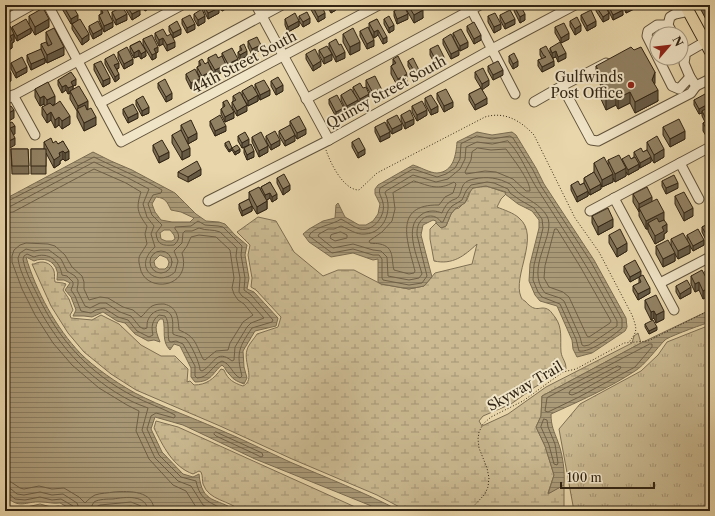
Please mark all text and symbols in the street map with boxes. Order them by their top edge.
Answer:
north arrow [649,26,689,66]
street label: 44th Street South [188,27,300,97]
text: N [669,34,686,49]
street label: Quincy Street South [323,51,449,132]
place label: Gulfwinds Post Office [551,68,623,102]
marker: Gulfwinds Post Office [626,80,636,90]
street label: Skyway Trail [484,357,566,415]
scale bar [561,464,654,490]
text: 100 m [567,470,602,485]

